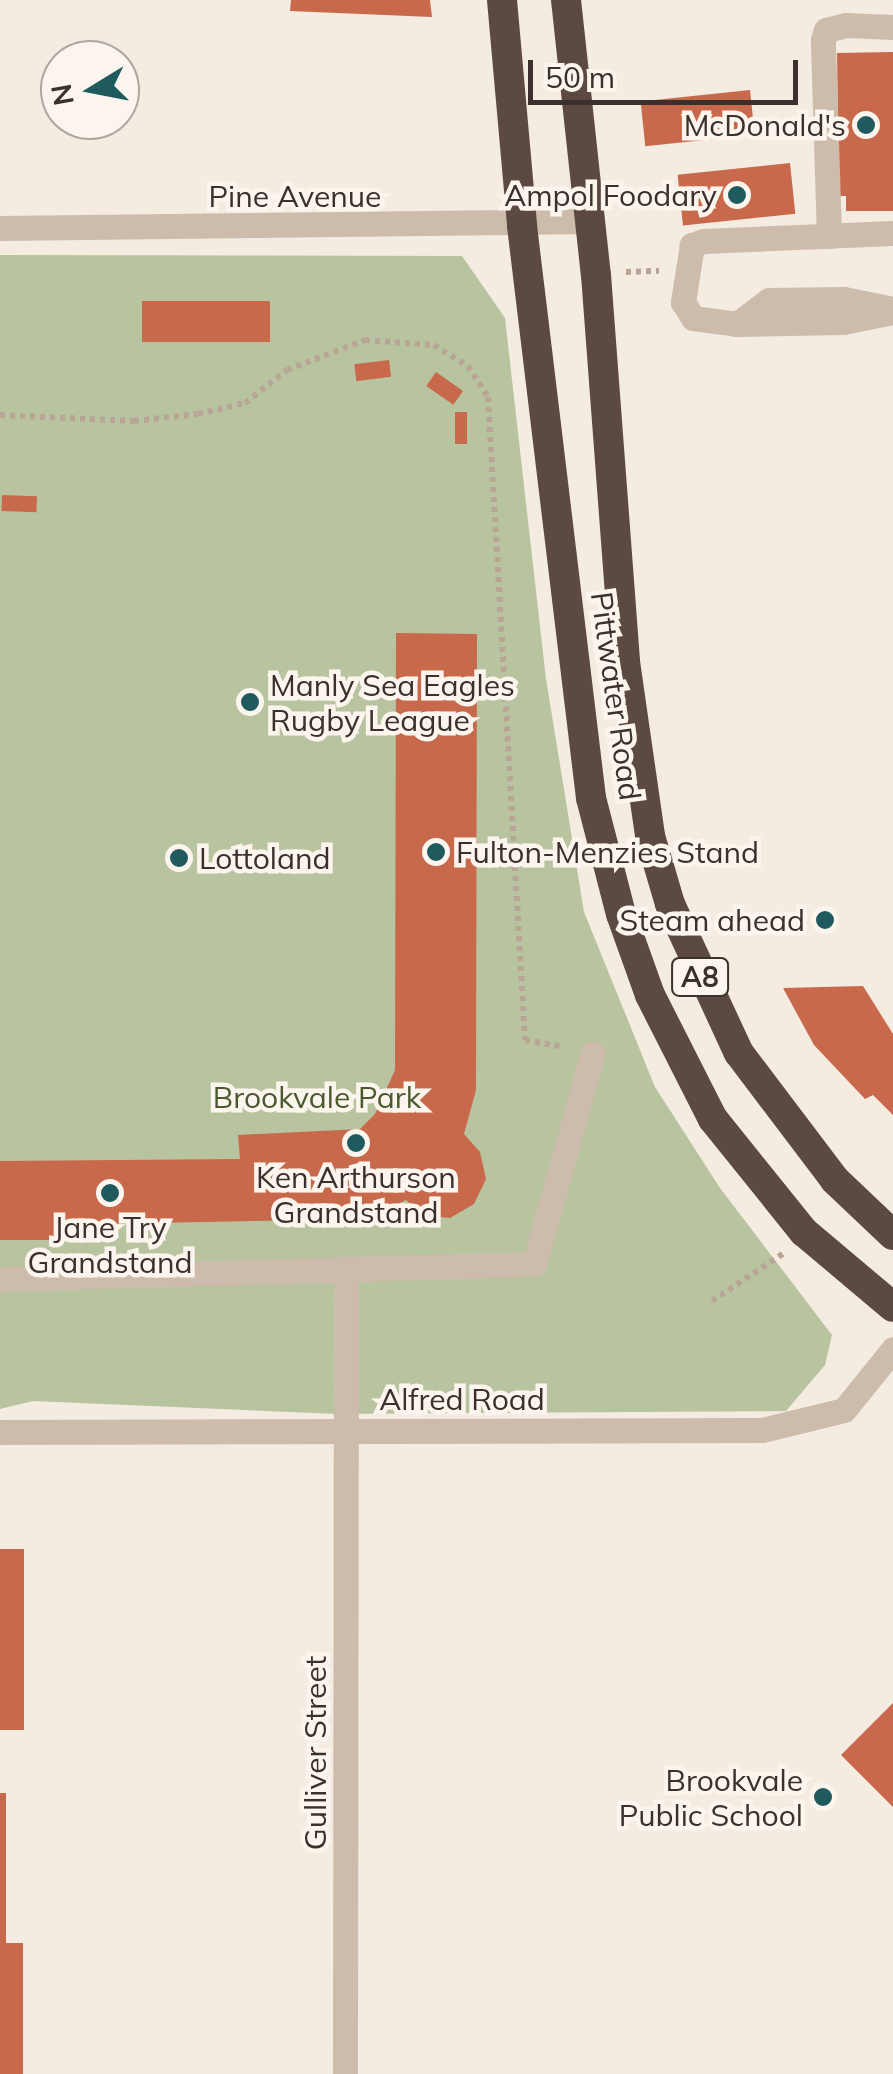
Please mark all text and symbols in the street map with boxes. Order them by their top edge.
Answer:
north arrow [40,40,140,140]
scale bar [533,40,803,102]
text: 50 m [545,58,615,96]
text: N [43,82,81,108]
place label: McDonald's [684,107,846,143]
marker: McDonald's [855,114,877,136]
place label: Ampol Foodary [504,177,717,213]
street label: Pine Avenue [209,178,381,214]
marker: Ampol Foodary [726,184,748,206]
street label: Pittwater Road [584,589,648,803]
place label: Manly Sea Eagles Rugby League [270,667,515,738]
marker: Manly Sea Eagles Rugby League [239,691,261,713]
place label: Fulton-Menzies Stand [456,834,759,870]
place label: Lottoland [199,840,330,876]
marker: Fulton-Menzies Stand [425,841,447,863]
marker: Lottoland [168,847,190,869]
place label: Steam ahead [620,902,805,938]
marker: Steam ahead [814,909,836,931]
road number: A8 [670,954,730,1000]
park label: Brookvale Park [213,1079,421,1115]
marker: Ken Arthurson Grandstand [345,1132,367,1154]
place label: Ken Arthurson Grandstand [256,1159,456,1230]
marker: Jane Try Grandstand [99,1182,121,1204]
place label: Jane Try Grandstand [27,1209,193,1280]
street label: Alfred Road [379,1381,545,1417]
street label: Gulliver Street [297,1656,333,1850]
place label: Brookvale Public School [619,1762,803,1832]
marker: Brookvale Public School [812,1786,834,1808]

